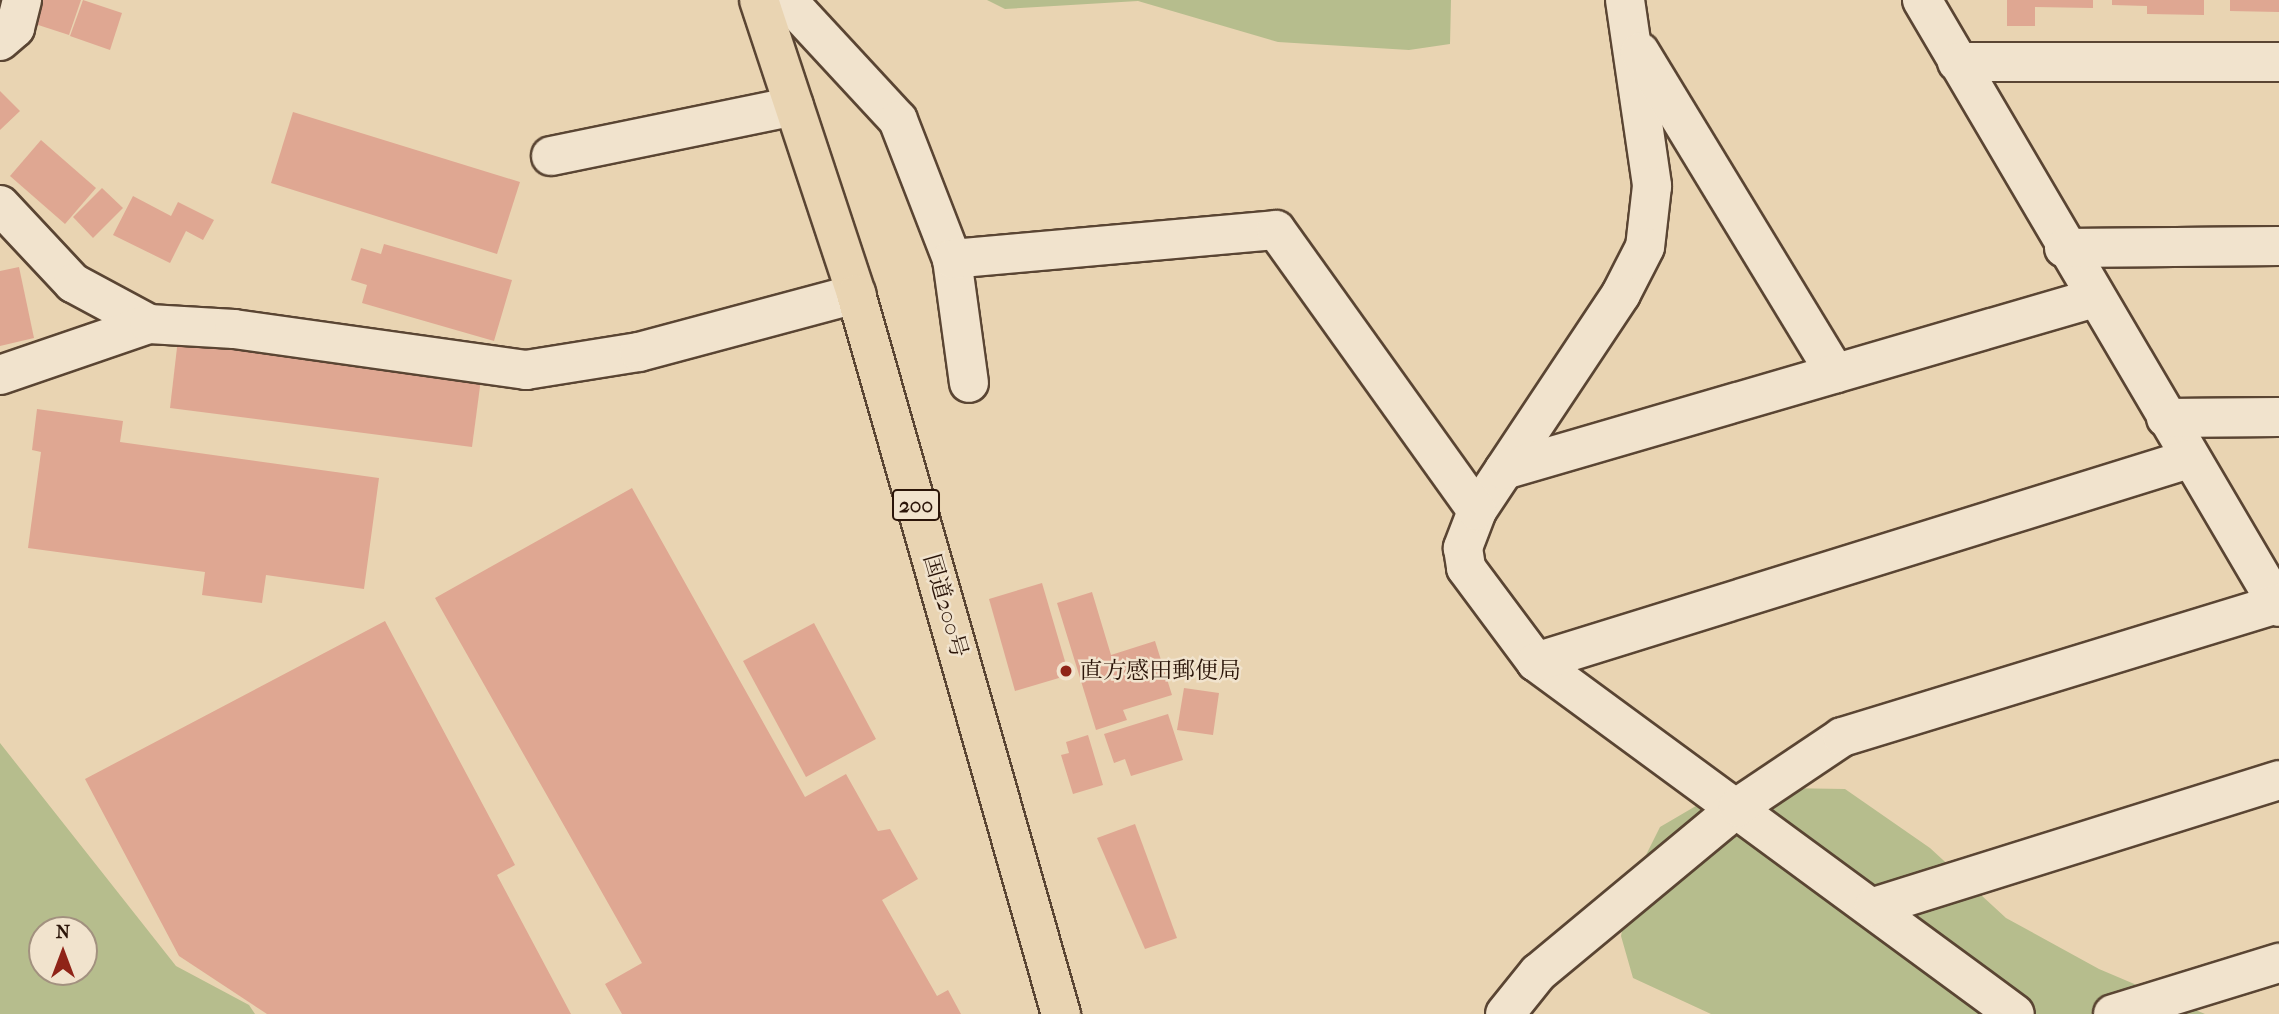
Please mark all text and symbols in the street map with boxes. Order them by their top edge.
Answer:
road number: 200 [892,488,940,522]
street label: 国道200号 [917,551,973,661]
place label: 直方感田郵便局 [1080,657,1241,685]
marker: 直方感田郵便局 [1058,663,1074,679]
north arrow [28,916,98,986]
text: N [56,921,70,943]

